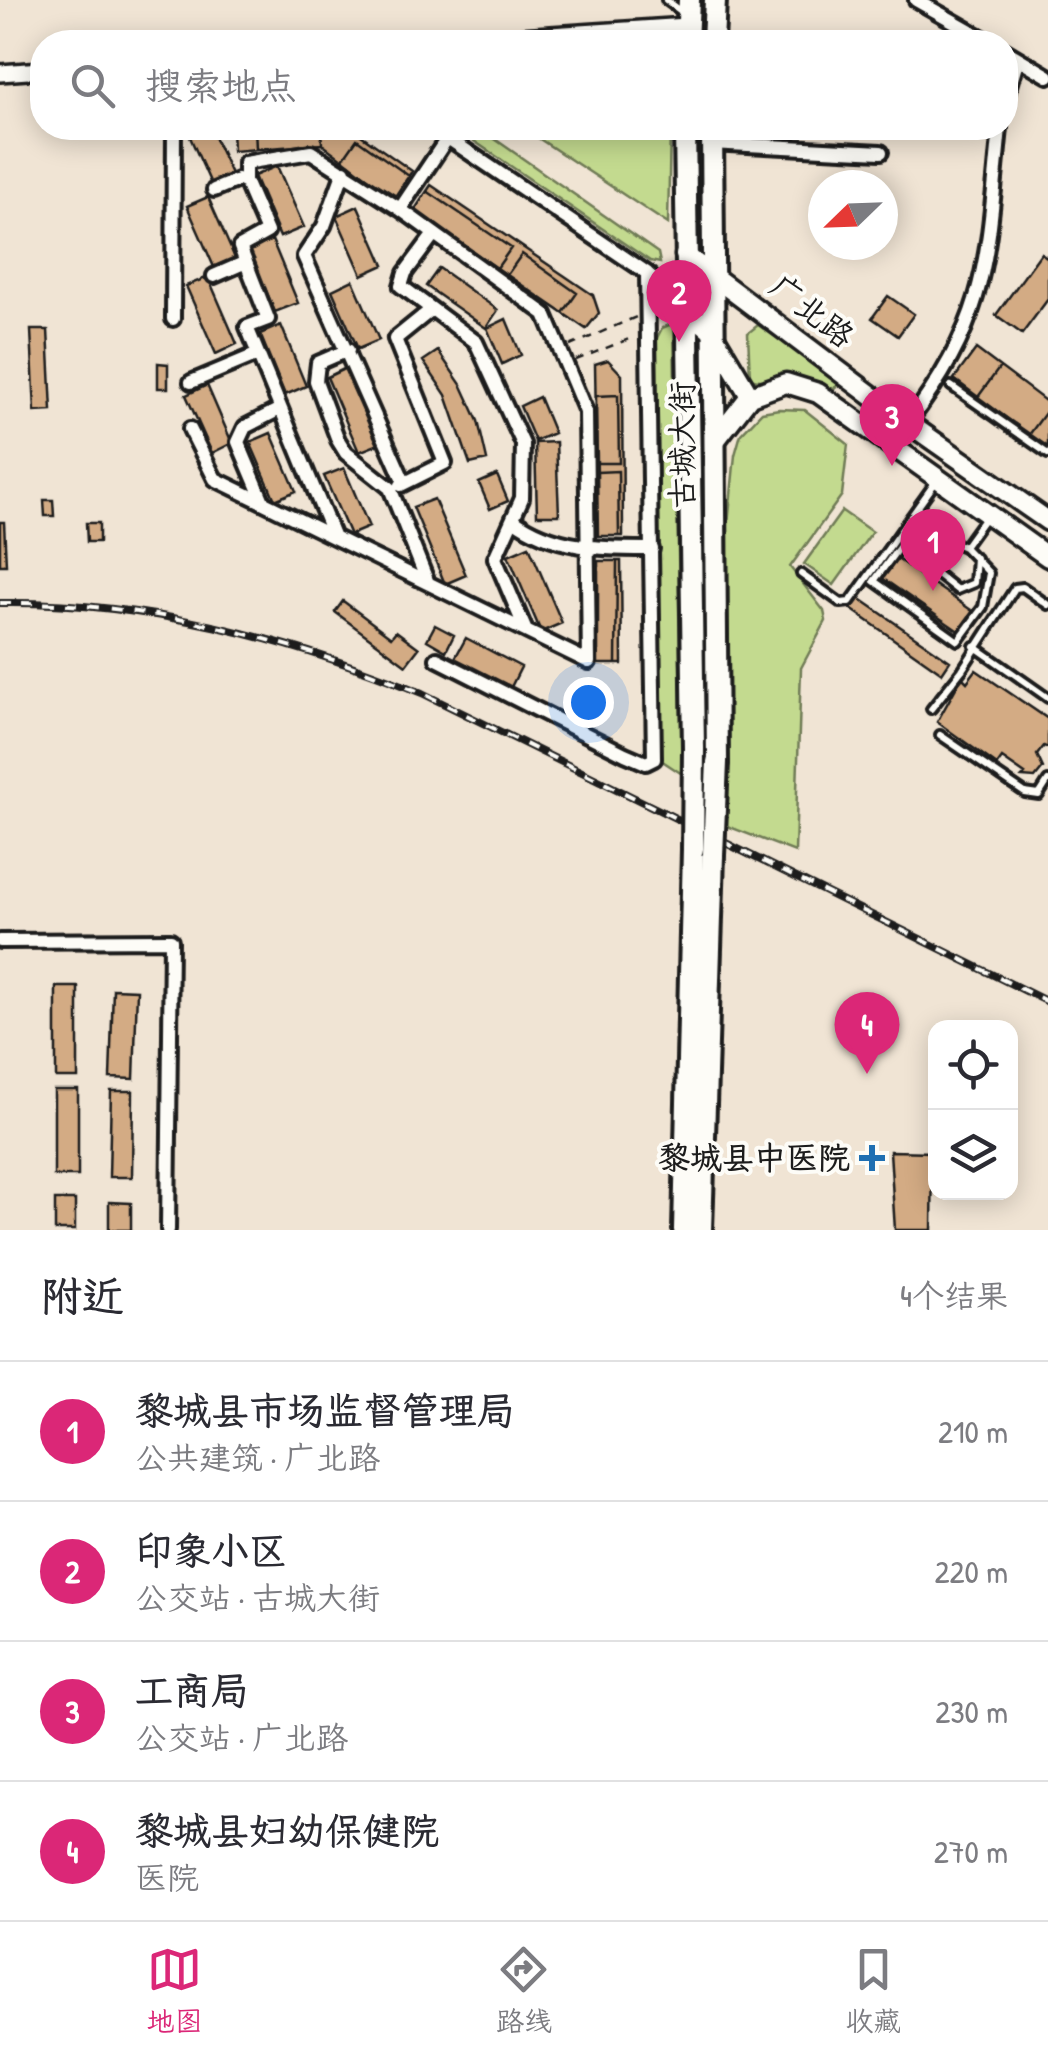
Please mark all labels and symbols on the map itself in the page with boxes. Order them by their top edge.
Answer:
north arrow [808,170,898,260]
pin: 2 [646,260,712,342]
street label: 广北路 [761,264,863,357]
street label: 古城大街 [660,381,703,509]
pin: 3 [860,384,924,466]
pin: 1 [900,508,966,591]
your location [563,677,614,728]
pin: 4 [834,992,900,1074]
place label: 黎城县中医院 [658,1136,850,1179]
marker: 黎城县中医院 [859,1145,885,1171]

